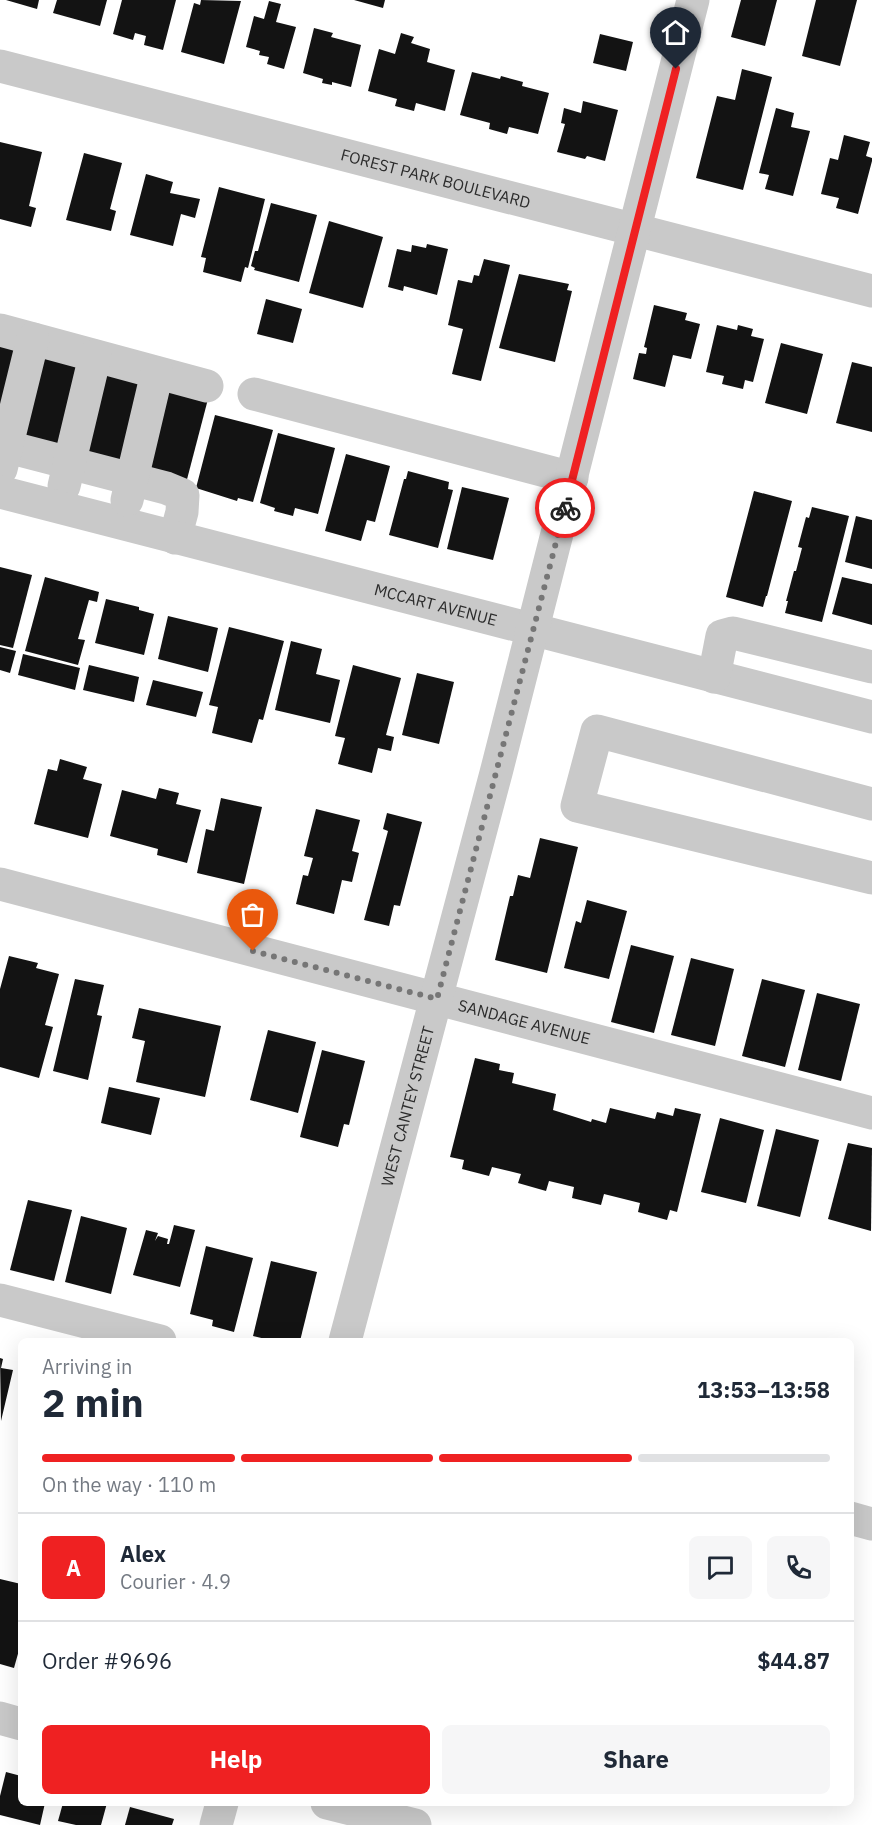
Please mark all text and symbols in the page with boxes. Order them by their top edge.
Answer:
pin [650,7,701,69]
icon: home [659,16,692,49]
street label: FOREST PARK BOULEVARD [339,144,533,213]
courier [535,478,595,538]
icon: bike [549,492,582,525]
street label: MCCART AVENUE [372,579,499,630]
pin [227,889,278,951]
icon: bag [236,898,269,931]
street label: SANDAGE AVENUE [456,995,592,1049]
street label: WEST CANTEY STREET [377,1024,438,1188]
text: Arriving in [42,1353,132,1380]
text: 13:53–13:58 [697,1375,830,1404]
text: 2 min [42,1377,144,1428]
text: On the way · 110 m [42,1471,216,1498]
button: chat [689,1536,752,1599]
button: phone [767,1536,830,1599]
text: Alex [120,1539,166,1568]
text: A [66,1553,81,1582]
text: Courier · 4.9 [120,1568,231,1595]
text: Order #9696 [42,1646,172,1675]
text: $44.87 [757,1646,830,1675]
button: Help [42,1725,430,1794]
button: Share [442,1725,830,1794]

